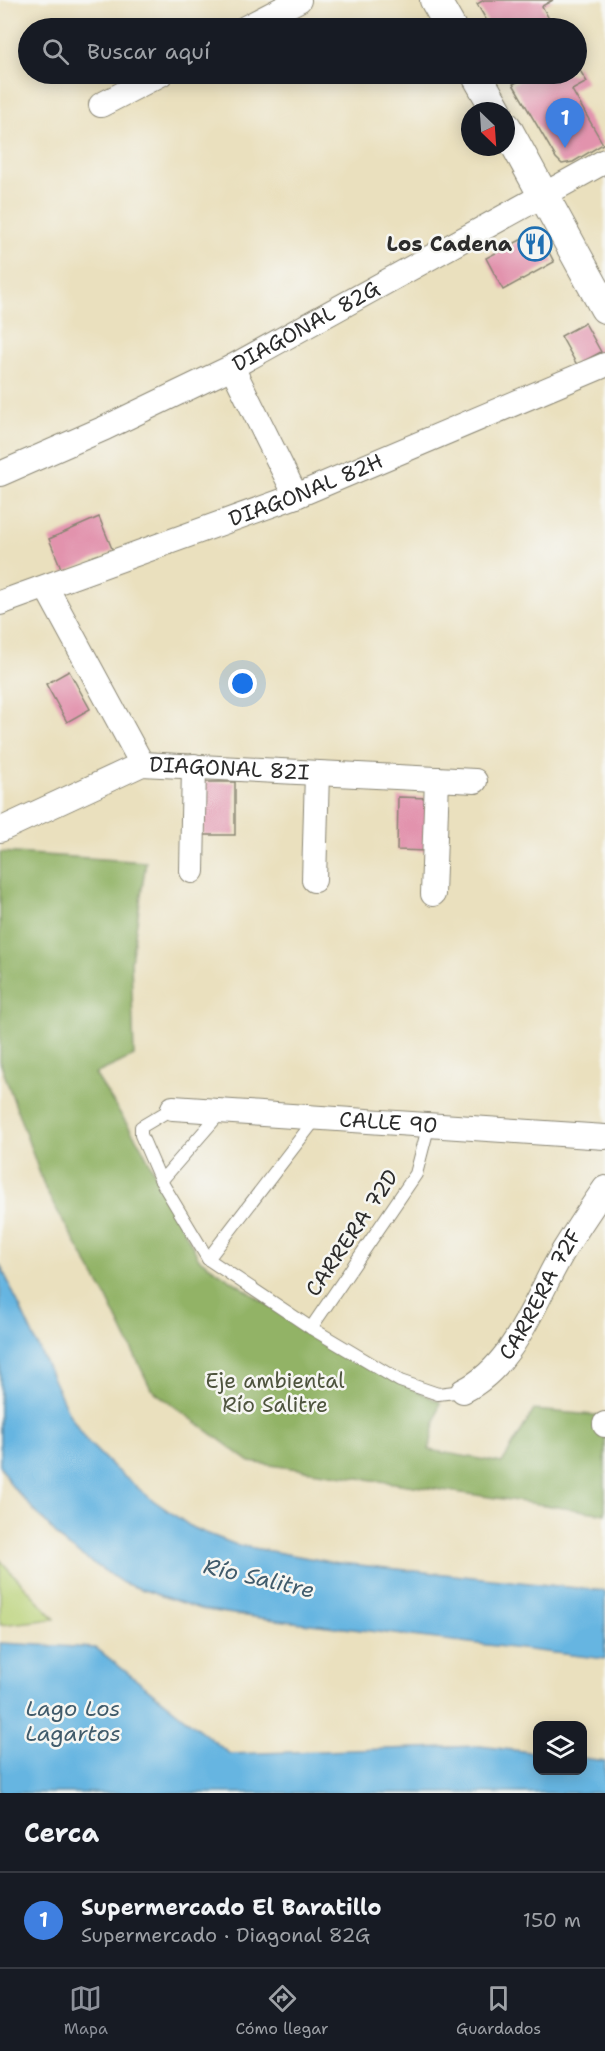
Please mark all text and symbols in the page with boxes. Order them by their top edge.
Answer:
search box [18,18,587,84]
icon: search [39,35,72,68]
text: Buscar aquí [87,37,210,66]
pin: 1 [546,98,584,148]
north arrow [461,102,515,156]
restaurant icon: Los Cadena [517,226,553,262]
place label: Los Cadena [387,230,513,258]
street label: DIAGONAL 82G [227,274,385,378]
street label: DIAGONAL 82H [225,447,387,533]
your location [228,669,257,698]
street label: DIAGONAL 82I [149,750,310,787]
street label: CALLE 90 [338,1105,439,1140]
street label: CARRERA 72D [299,1164,405,1302]
street label: CARRERA 72F [492,1223,588,1366]
park label: Eje ambiental Río Salitre [205,1367,345,1419]
water label: Río Salitre [201,1551,317,1605]
water label: Lago Los Lagartos [25,1694,121,1748]
map controls [533,1721,587,1775]
button: layers [533,1721,587,1775]
text: Cerca [24,1815,99,1850]
text: Supermercado El Baratillo [81,1893,382,1922]
text: 1 [39,1907,48,1933]
text: 150 m [523,1907,581,1933]
text: Supermercado · Diagonal 82G [81,1922,370,1948]
tab: Mapa [64,1982,108,2039]
tab: Cómo llegar [235,1982,329,2039]
tab: Guardados [456,1982,541,2039]

